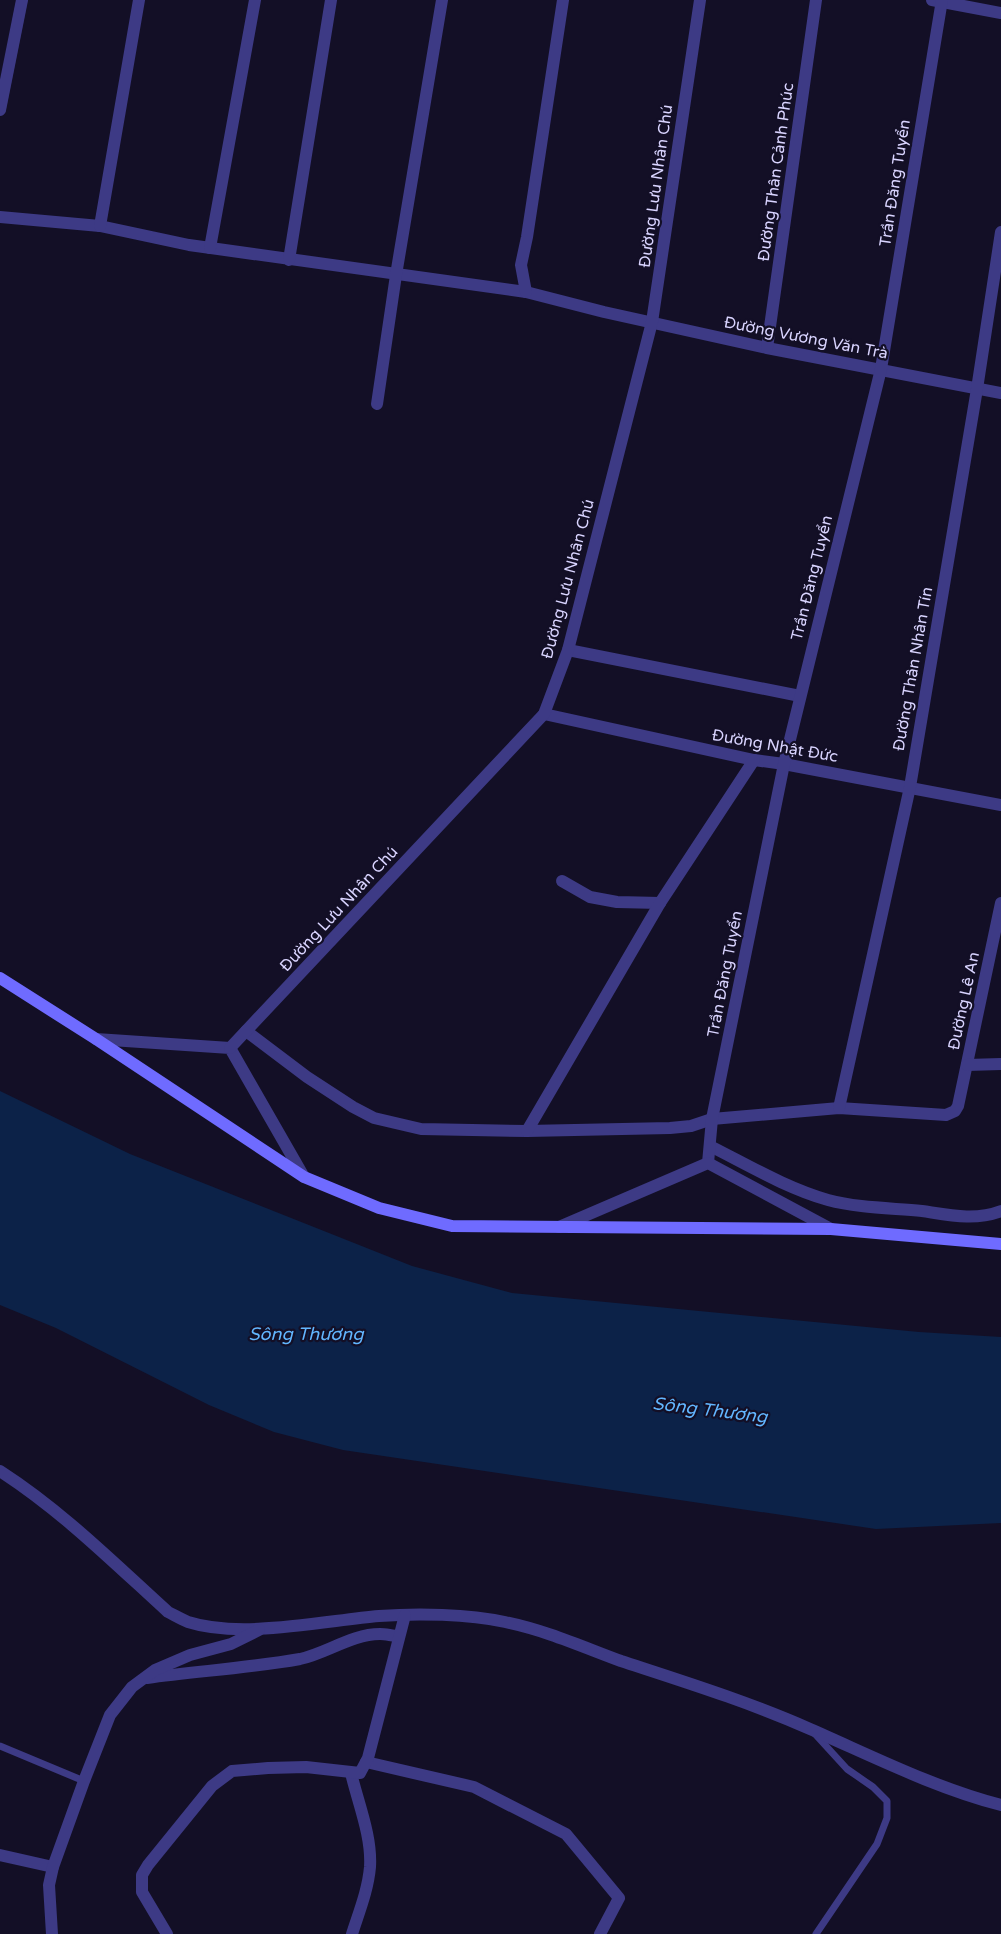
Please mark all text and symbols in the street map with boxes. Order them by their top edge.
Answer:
street label: Đường Thân Cảnh Phúc [754,81,798,263]
street label: Đường Lưu Nhân Chú [635,103,677,269]
street label: Trần Đăng Tuyển [875,118,915,248]
street label: Đường Vương Văn Trà [722,312,890,364]
street label: Đường Lưu Nhân Chú [537,497,599,661]
street label: Trần Đăng Tuyển [787,513,837,643]
street label: Đường Thân Nhân Tín [889,585,937,753]
street label: Đường Nhật Đức [710,725,840,767]
street label: Đường Lưu Nhân Chú [276,842,402,976]
street label: Trần Đăng Tuyển [703,909,747,1039]
street label: Đường Lê An [944,950,984,1052]
water label: Sông Thương [248,1323,365,1345]
water label: Sông Thương [651,1392,770,1428]

